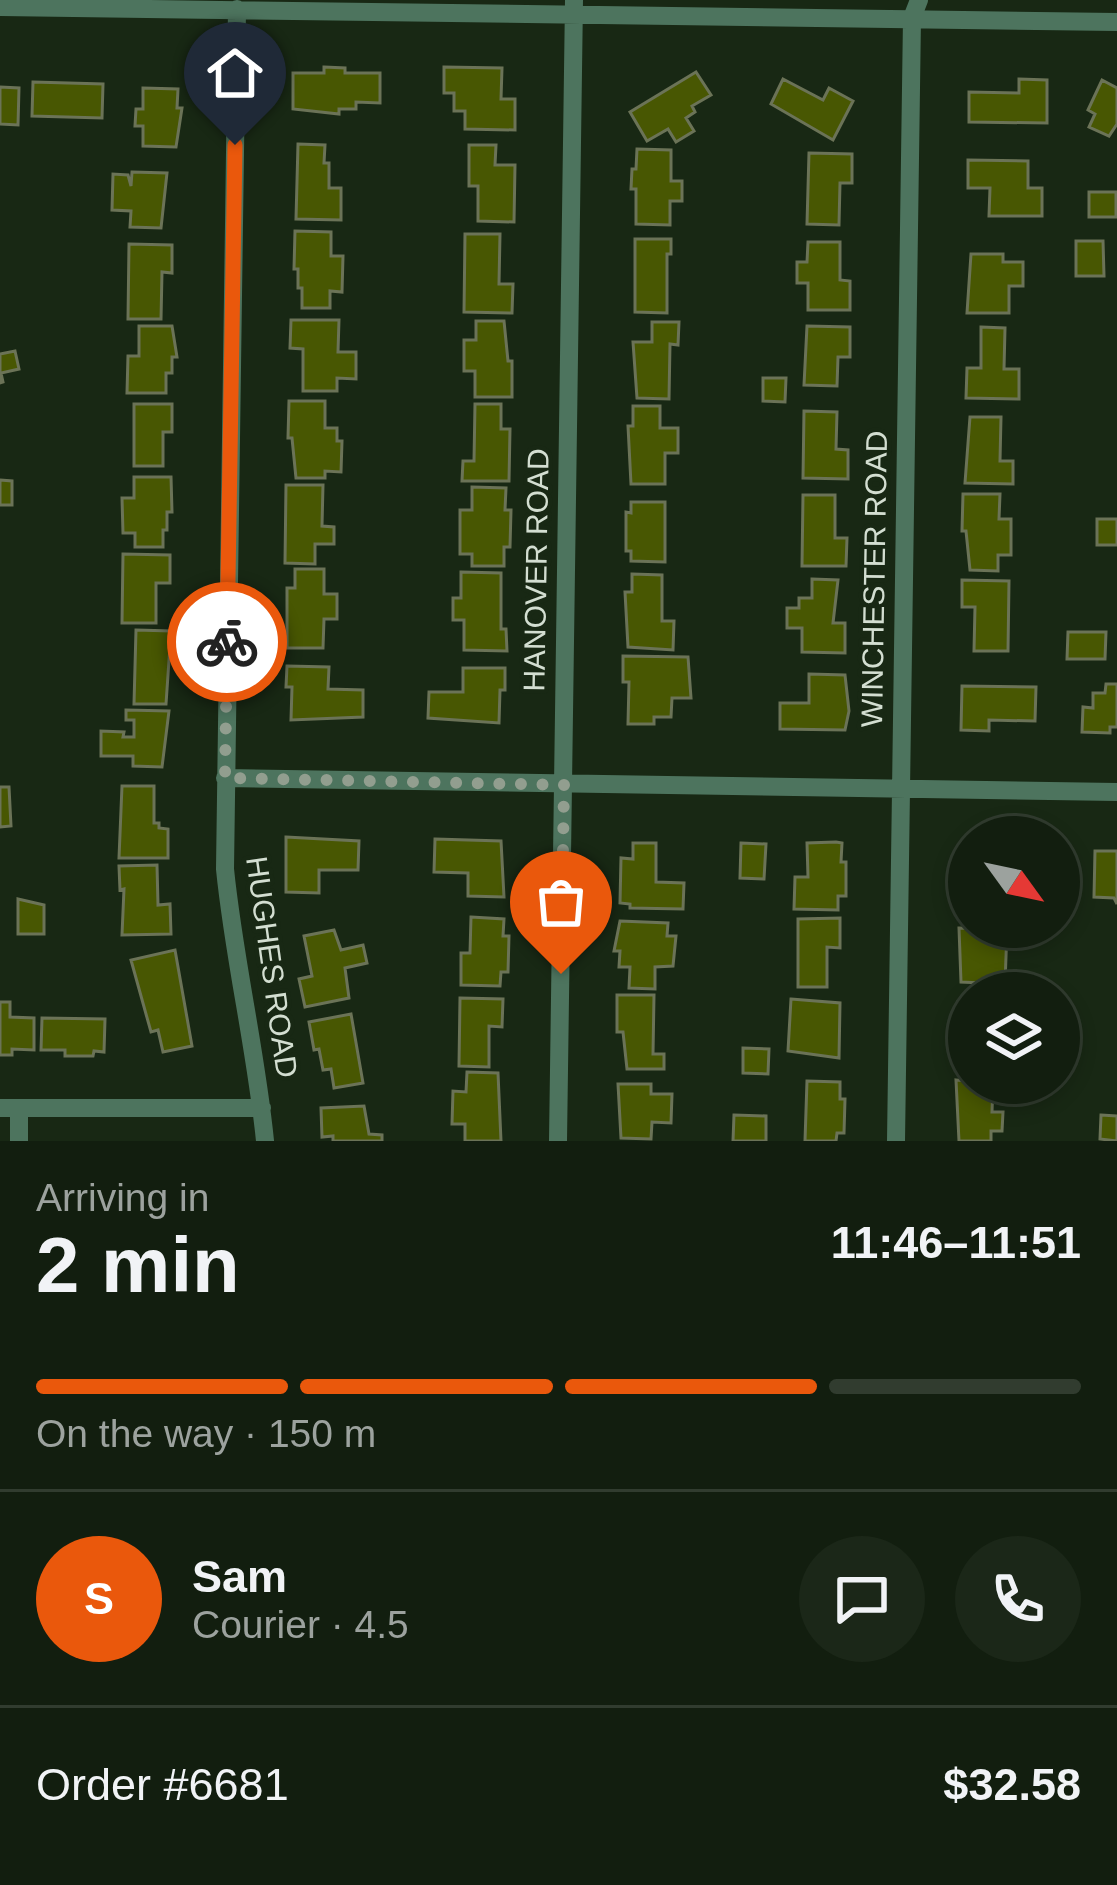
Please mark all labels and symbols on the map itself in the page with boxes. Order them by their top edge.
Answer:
pin [184,22,286,145]
street label: WINCHESTER ROAD [855,430,893,728]
street label: HANOVER ROAD [517,448,555,692]
courier [167,582,287,702]
north arrow [948,816,1080,948]
pin [510,851,612,974]
street label: HUGHES ROAD [240,854,304,1080]

